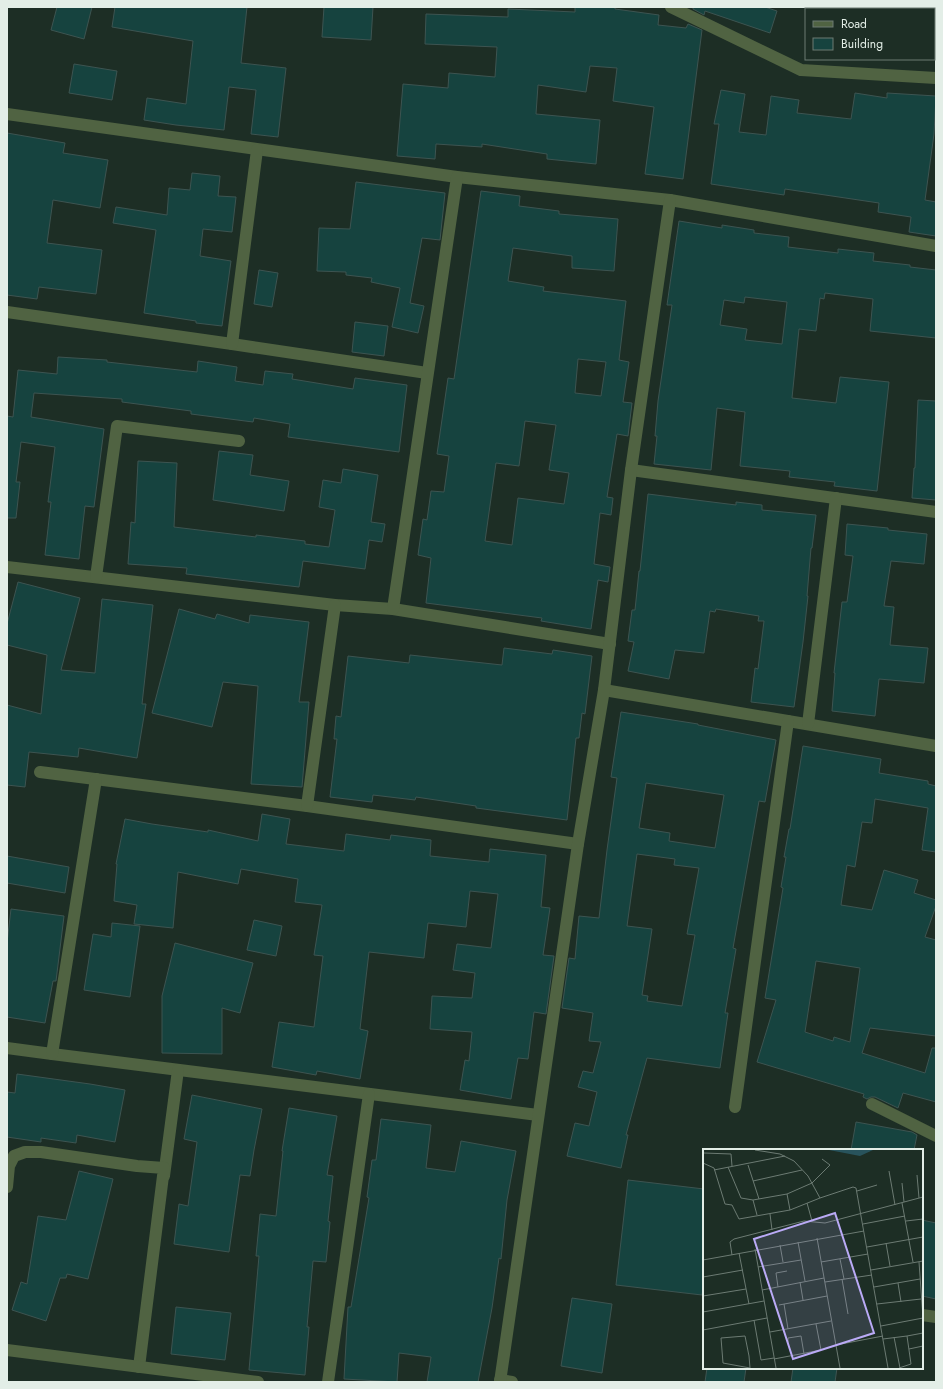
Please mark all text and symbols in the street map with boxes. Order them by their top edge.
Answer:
legend [805,8,935,60]
text: Road [841,15,867,33]
text: Building [841,35,883,53]
inset map [703,1149,923,1369]

